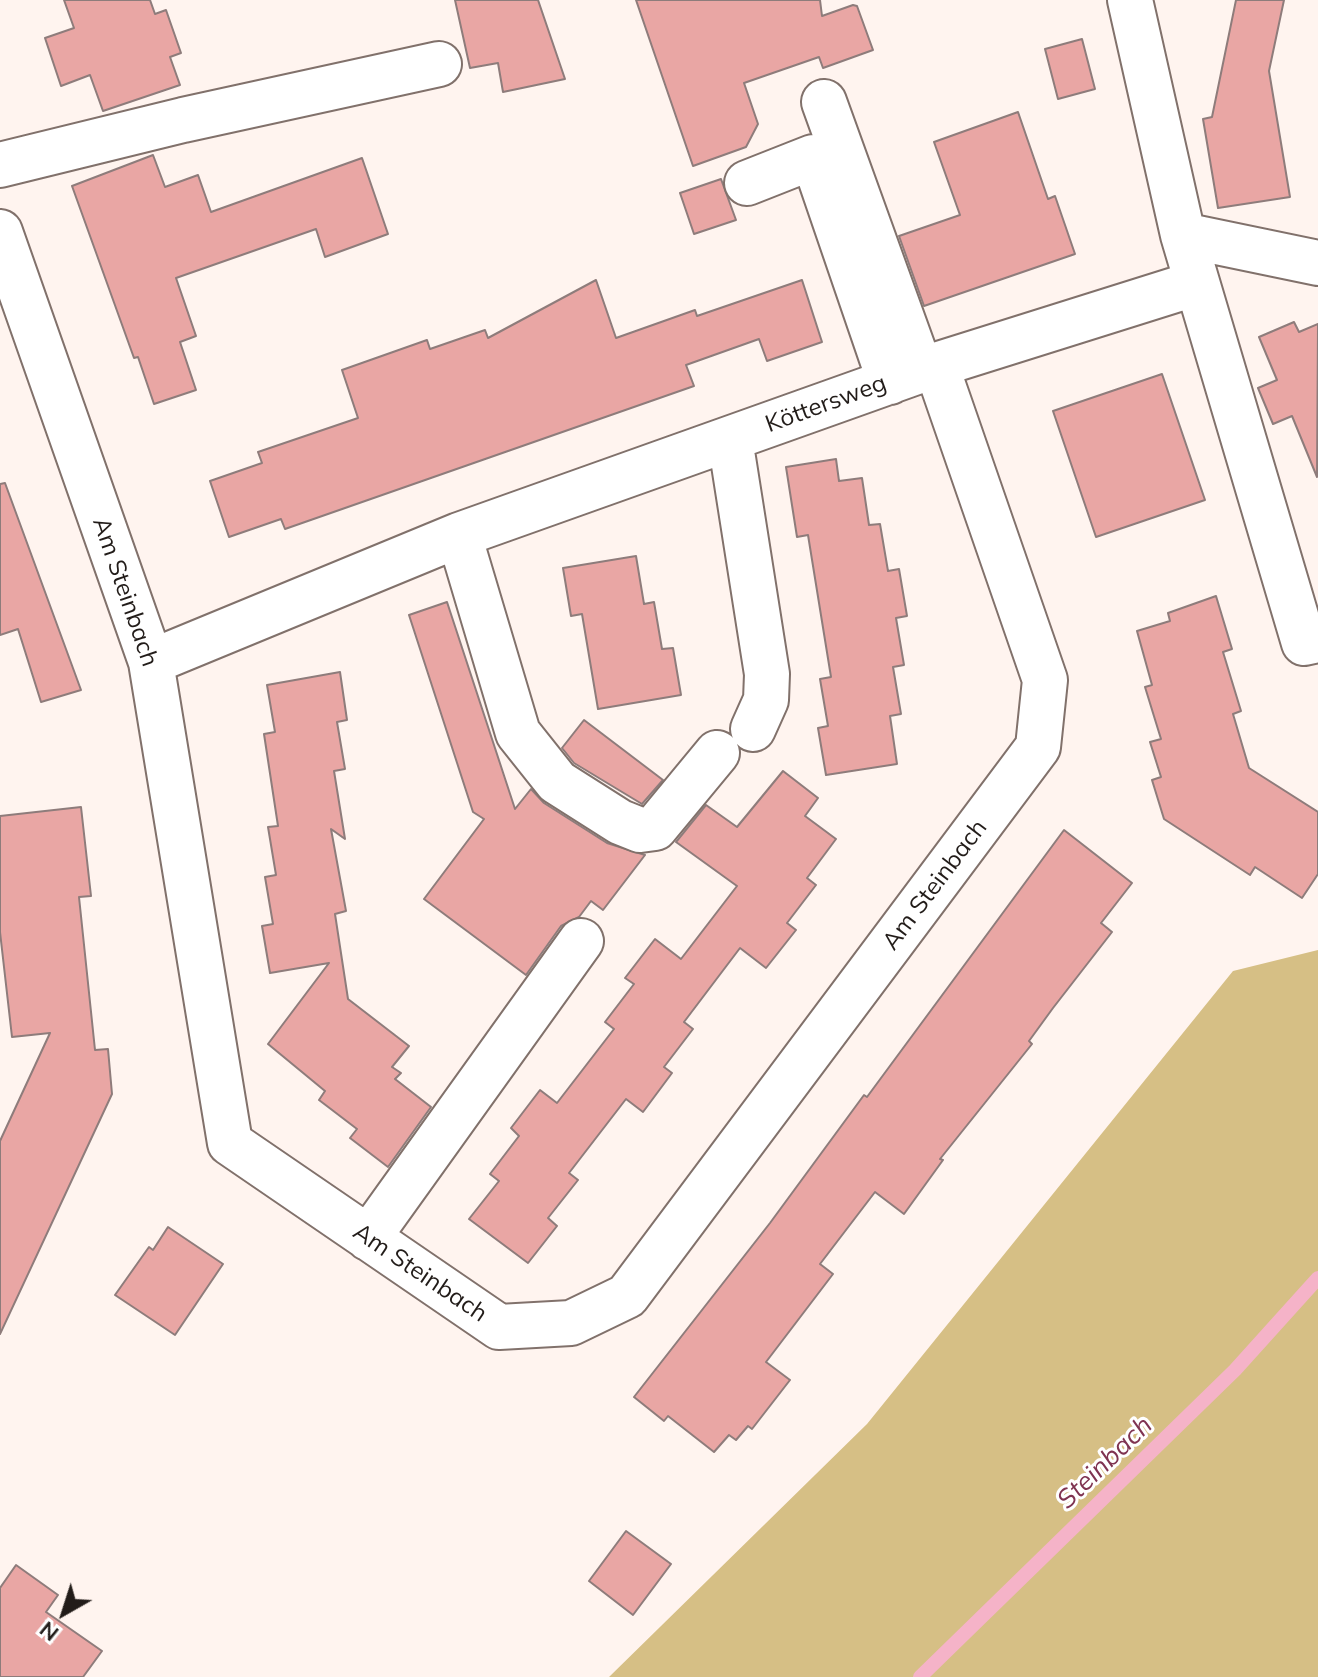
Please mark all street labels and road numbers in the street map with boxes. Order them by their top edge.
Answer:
street label: Köttersweg [762,369,890,439]
street label: Am Steinbach [86,514,164,670]
street label: Am Steinbach [877,814,993,956]
street label: Am Steinbach [347,1218,493,1328]

